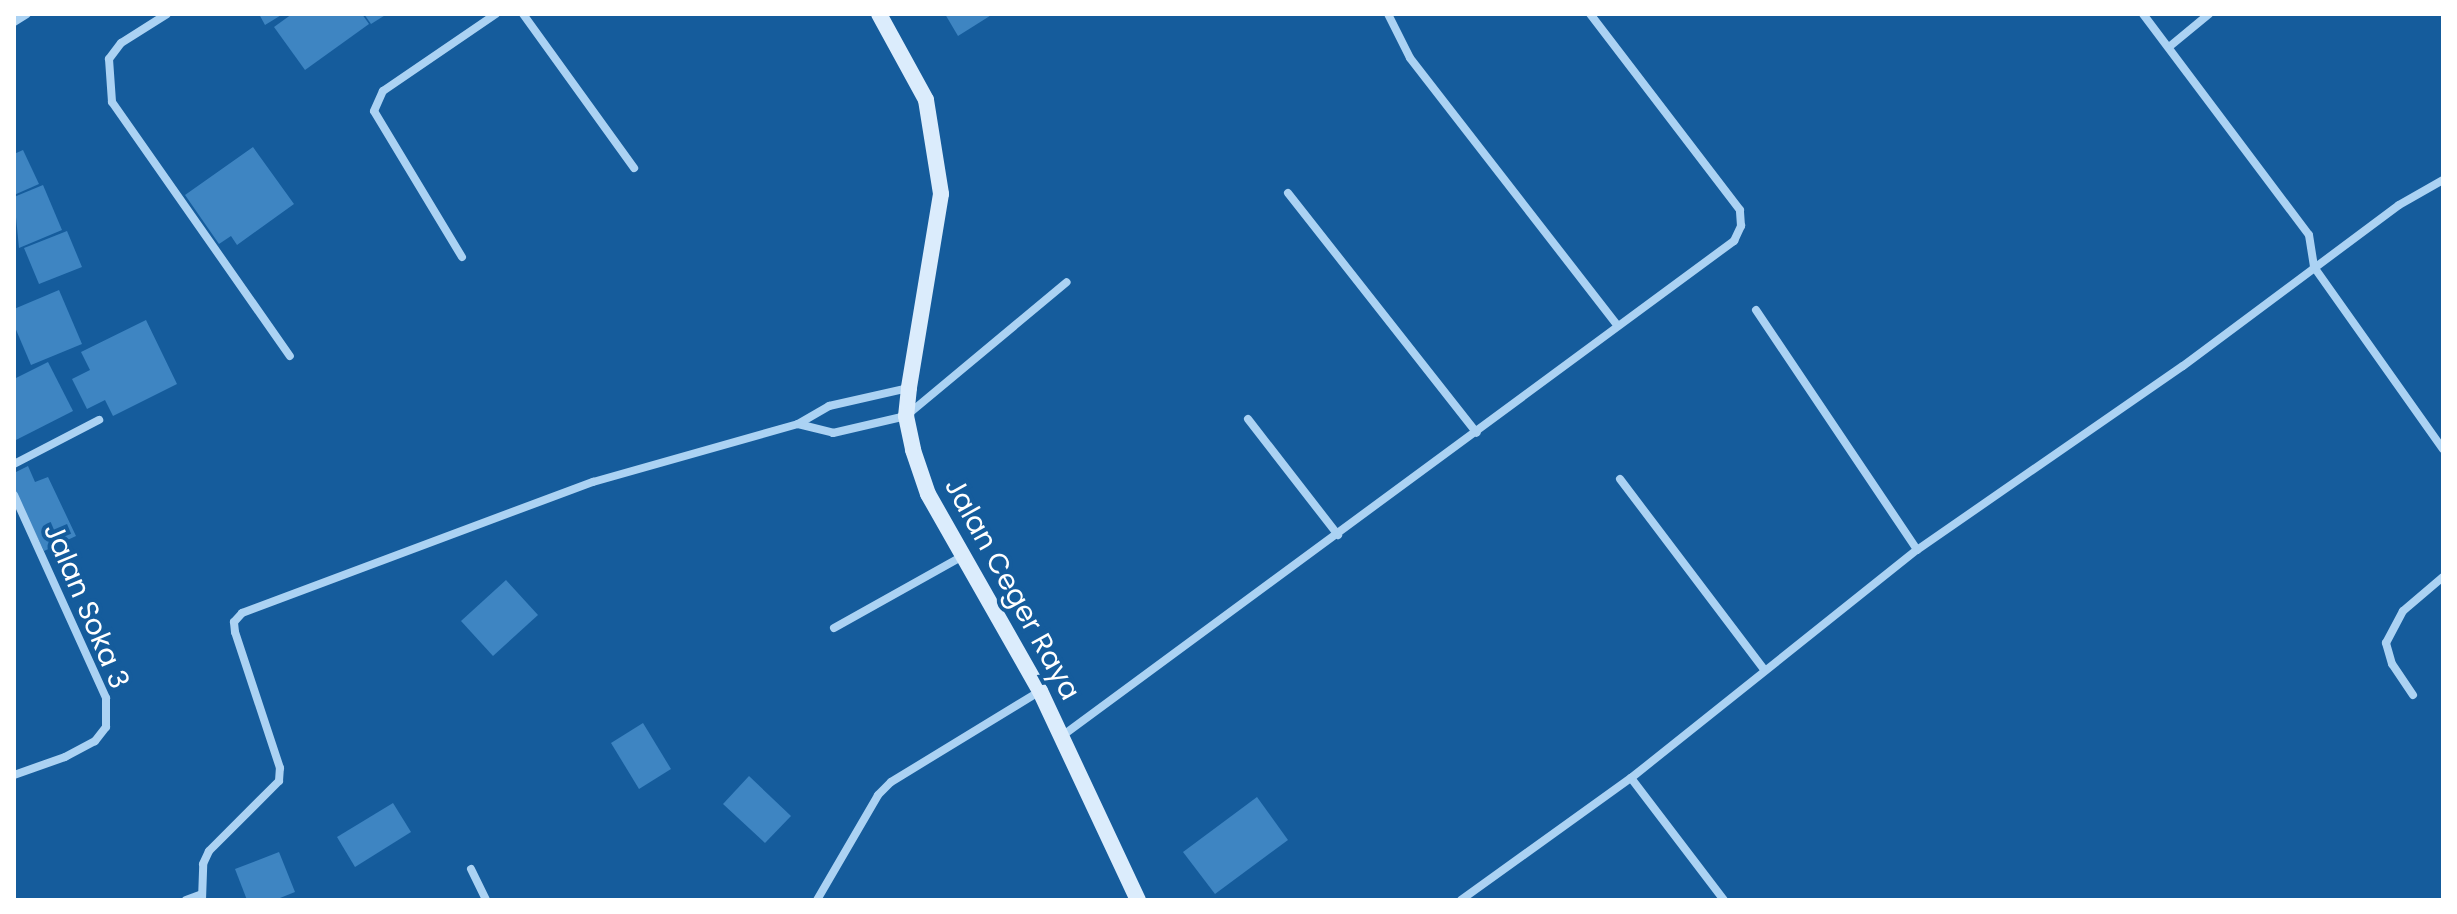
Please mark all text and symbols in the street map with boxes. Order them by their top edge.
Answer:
street label: Jalan Ceger Raya [937,472,1087,706]
street label: Jalan Soka 3 [36,518,136,694]

